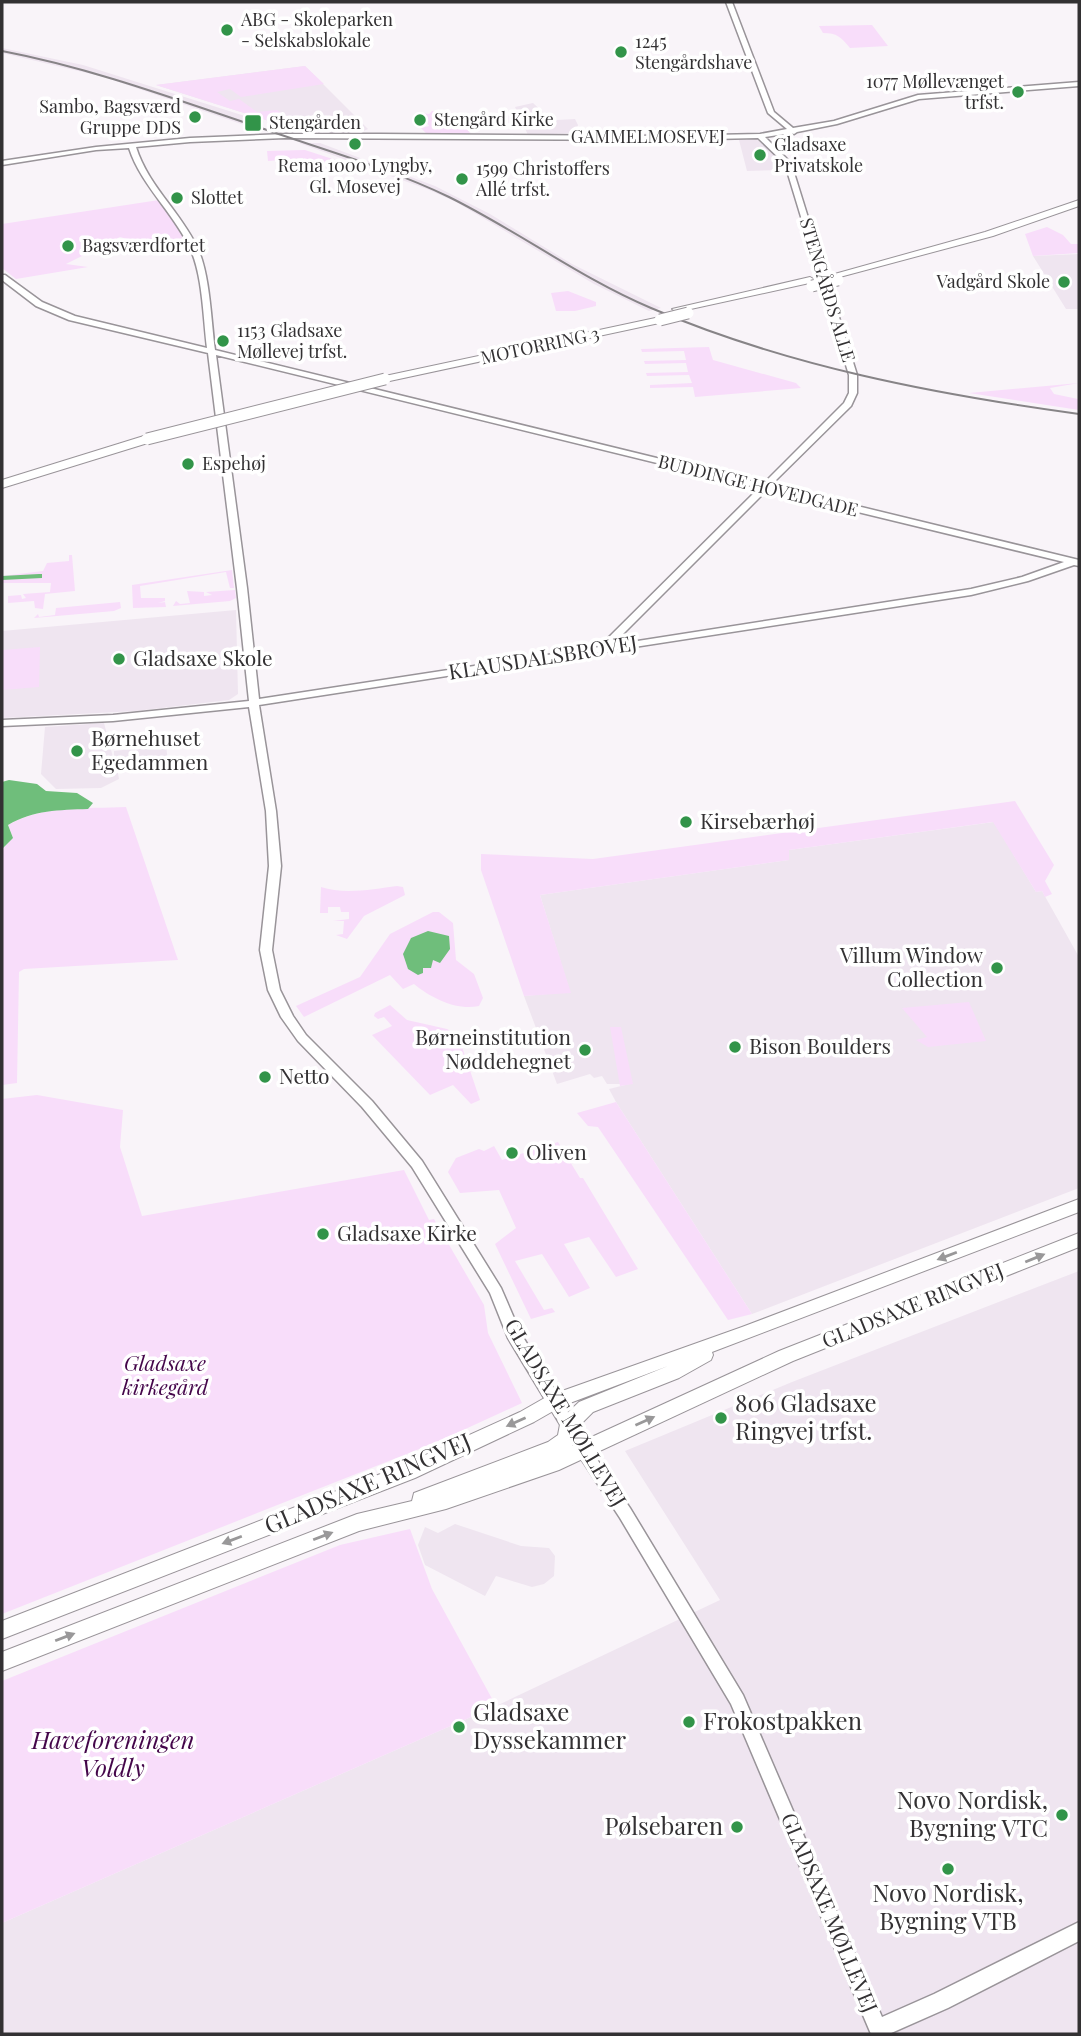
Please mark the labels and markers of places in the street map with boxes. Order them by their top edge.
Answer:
place label: ABG - Skoleparken - Selskabslokale [240,7,393,52]
marker: ABG - Skoleparken - Selskabslokale [219,22,235,38]
place label: 1245 Stengårdshave [635,29,752,74]
marker: 1245 Stengårdshave [613,44,629,60]
place label: 1077 Møllevænget trfst. [866,69,1005,114]
marker: 1077 Møllevænget trfst. [1010,84,1026,100]
place label: Sambo, Bagsværd Gruppe DDS [39,94,182,139]
place label: Stengård Kirke [434,107,554,131]
marker: Sambo, Bagsværd Gruppe DDS [187,109,203,125]
place label: Stengården [269,110,361,134]
marker: Stengård Kirke [412,112,428,128]
marker: Stengården [243,113,263,133]
place label: Gladsaxe Privatskole [774,132,863,177]
marker: Rema 1000 Lyngby, Gl. Mosevej [347,136,363,152]
marker: Gladsaxe Privatskole [752,147,768,163]
place label: Rema 1000 Lyngby, Gl. Mosevej [277,153,433,198]
place label: 1599 Christoffers Allé trfst. [475,156,610,201]
marker: 1599 Christoffers Allé trfst. [454,171,470,187]
place label: Slottet [191,185,244,209]
marker: Slottet [169,190,185,206]
place label: Bagsværdfortet [82,233,206,257]
marker: Bagsværdfortet [60,238,76,254]
place label: Vadgård Skole [936,269,1050,293]
marker: Vadgård Skole [1056,274,1072,290]
place label: 1153 Gladsaxe Møllevej trfst. [237,318,347,363]
marker: 1153 Gladsaxe Møllevej trfst. [215,333,231,349]
place label: Espehøj [202,451,266,475]
marker: Espehøj [180,456,196,472]
place label: Gladsaxe Skole [133,643,273,671]
marker: Gladsaxe Skole [111,651,127,667]
place label: Børnehuset Egedammen [91,723,209,775]
marker: Børnehuset Egedammen [69,743,85,759]
place label: Kirsebærhøj [700,806,815,834]
marker: Kirsebærhøj [678,814,694,830]
place label: Villum Window Collection [839,940,984,992]
marker: Villum Window Collection [989,960,1005,976]
place label: Børneinstitution Nøddehegnet [415,1022,572,1074]
place label: Bison Boulders [749,1031,891,1059]
marker: Bison Boulders [727,1039,743,1055]
marker: Børneinstitution Nøddehegnet [577,1042,593,1058]
place label: Netto [279,1061,330,1089]
marker: Netto [257,1069,273,1085]
place label: Oliven [526,1137,587,1165]
marker: Oliven [504,1145,520,1161]
place label: Gladsaxe Kirke [337,1218,477,1246]
marker: Gladsaxe Kirke [315,1226,331,1242]
place label: 806 Gladsaxe Ringvej trfst. [735,1386,877,1446]
marker: 806 Gladsaxe Ringvej trfst. [713,1410,729,1426]
place label: Gladsaxe Dyssekammer [473,1695,627,1755]
place label: Frokostpakken [703,1704,862,1736]
marker: Frokostpakken [681,1714,697,1730]
marker: Gladsaxe Dyssekammer [451,1719,467,1735]
place label: Novo Nordisk, Bygning VTC [897,1783,1048,1843]
marker: Novo Nordisk, Bygning VTC [1054,1807,1070,1823]
place label: Pølsebaren [604,1809,723,1841]
marker: Pølsebaren [729,1819,745,1835]
marker: Novo Nordisk, Bygning VTB [940,1861,956,1877]
place label: Novo Nordisk, Bygning VTB [872,1876,1024,1936]

